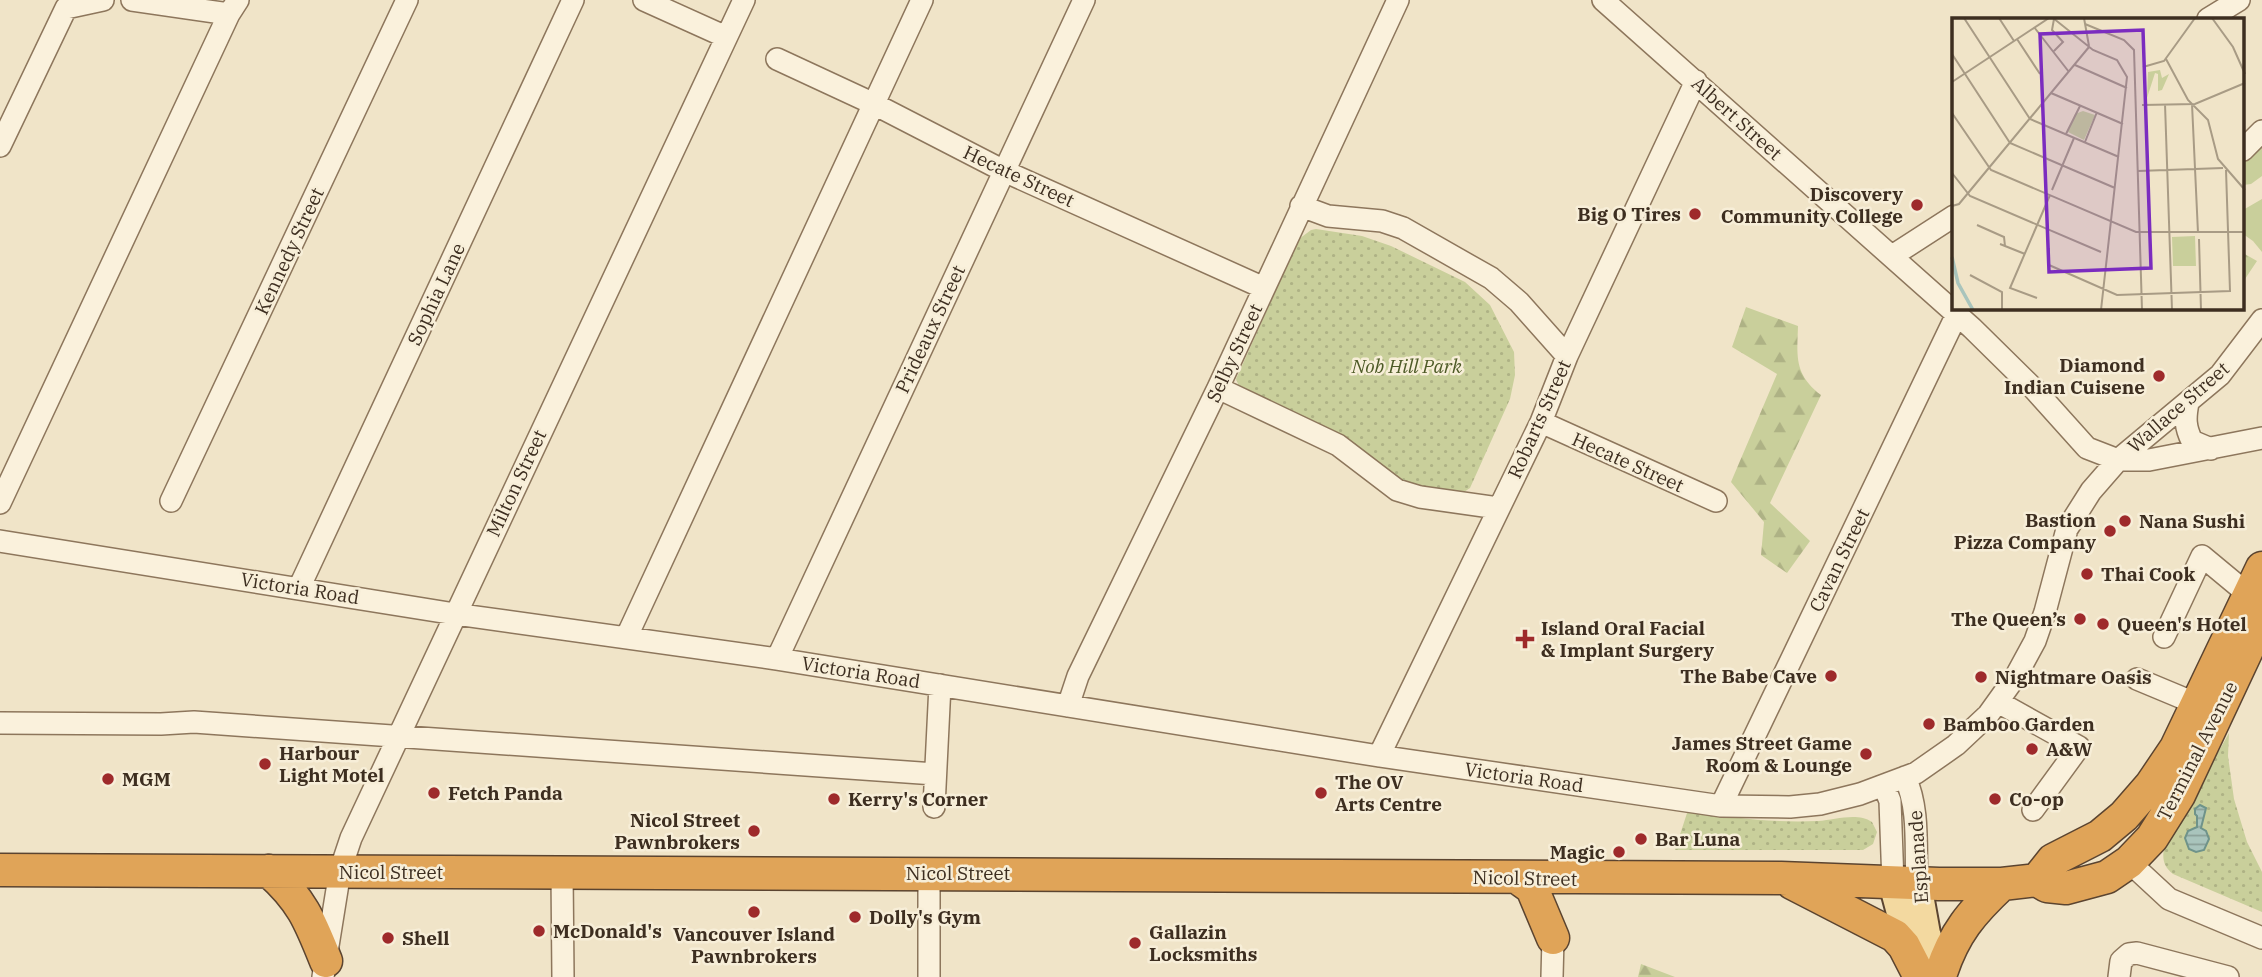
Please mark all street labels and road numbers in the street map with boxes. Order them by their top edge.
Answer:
street label: Albert Street [1687,71,1787,165]
street label: Hecate Street [960,140,1079,212]
street label: Kennedy Street [249,183,329,318]
street label: Sophia Lane [402,239,470,349]
street label: Prideaux Street [890,261,970,397]
street label: Selby Street [1201,300,1267,406]
street label: Robarts Street [1502,356,1576,482]
street label: Wallace Street [2122,356,2234,458]
street label: Milton Street [481,425,551,540]
street label: Hecate Street [1568,427,1688,497]
street label: Cavan Street [1804,504,1875,616]
street label: Victoria Road [239,567,361,609]
street label: Victoria Road [800,651,922,693]
street label: Terminal Avenue [2151,677,2243,825]
street label: Victoria Road [1463,757,1585,797]
street label: Esplanade [1903,810,1933,904]
street label: Nicol Street [339,860,444,884]
street label: Nicol Street [906,861,1011,885]
street label: Nicol Street [1473,865,1578,891]

